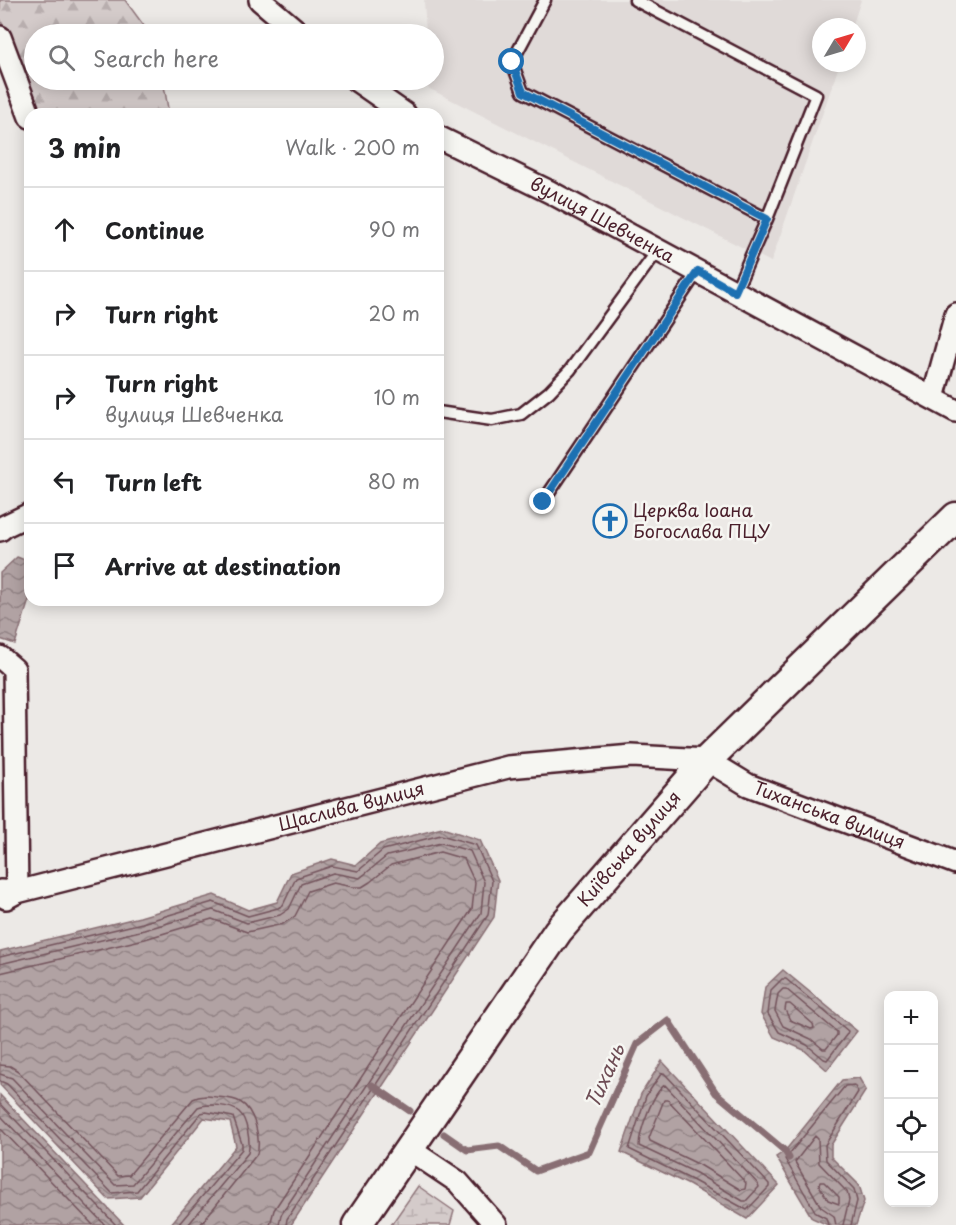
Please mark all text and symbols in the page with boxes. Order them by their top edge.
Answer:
north arrow [812,18,866,72]
search box [24,24,444,90]
icon: search [45,41,78,74]
text: Search here [93,41,219,74]
route start [498,48,524,74]
text: 3 min [48,128,121,167]
text: Walk · 200 m [285,132,420,162]
street label: вулиця Шевченка [526,169,681,269]
icon: ahead [48,213,81,246]
text: Continue [105,213,204,246]
text: 90 m [369,214,420,244]
icon: right [48,297,81,330]
text: Turn right [105,297,218,330]
text: 20 m [368,298,420,328]
text: Turn right [105,366,218,399]
icon: right [48,381,81,414]
text: 10 m [373,382,420,412]
text: вулиця Шевченка [105,399,283,429]
icon: left [48,465,81,498]
text: Turn left [105,465,202,498]
text: 80 m [368,466,420,496]
route end [529,488,555,514]
place label: Церква Іоана Богослава ПЦУ [633,496,770,544]
church icon: Церква Іоана Богослава ПЦУ [592,503,628,539]
icon: arrive [48,549,81,582]
text: Arrive at destination [105,549,341,582]
street label: Тиханська вулиця [750,773,909,855]
street label: Щаслива вулиця [275,774,427,837]
street label: Київська вулиця [570,784,687,912]
map controls [884,991,938,1207]
button: + [884,991,938,1045]
water label: Тихань [577,1038,632,1112]
button: − [884,1045,938,1099]
button: locate [884,1099,938,1153]
button: layers [884,1153,938,1207]

